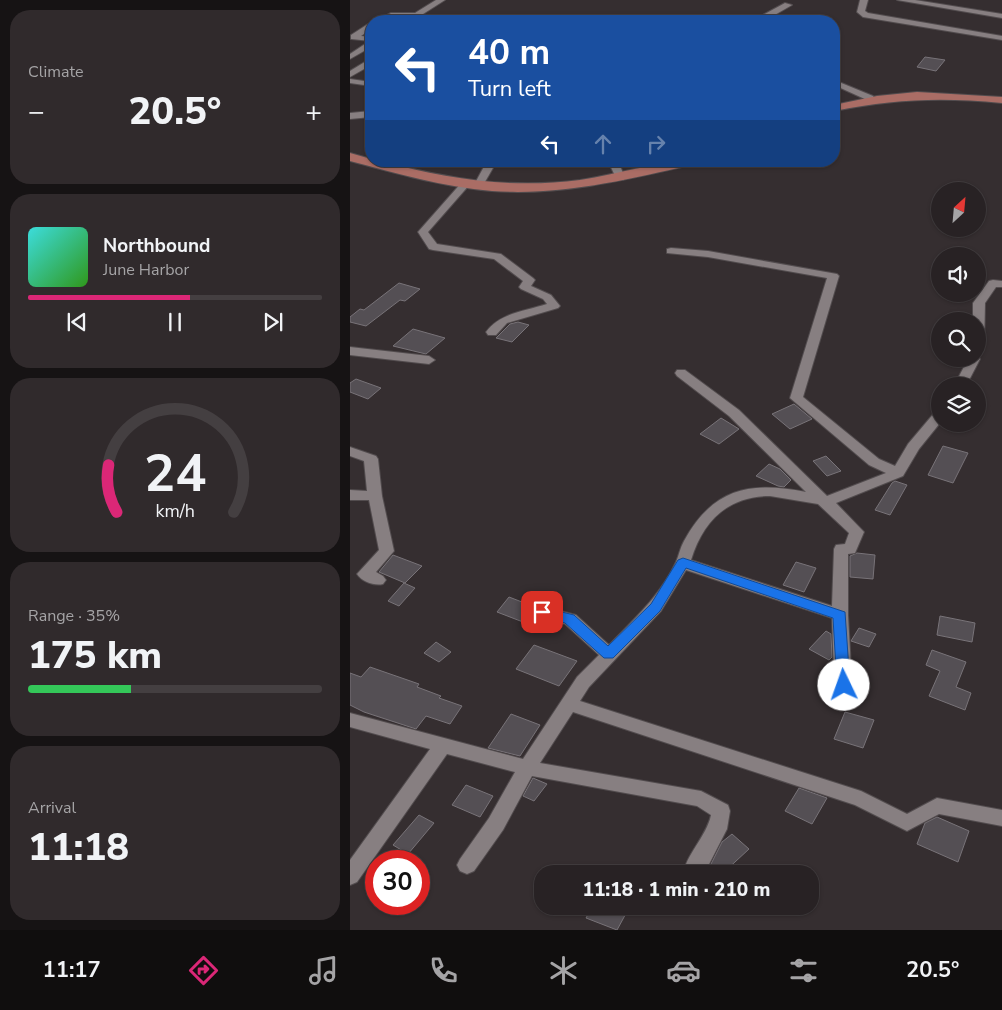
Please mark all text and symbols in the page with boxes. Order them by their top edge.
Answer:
text: 40 m [468,29,550,76]
icon: left [385,35,450,100]
text: Climate [28,61,83,83]
text: Turn left [468,74,551,104]
text: 20.5° [129,86,221,137]
text: − [28,93,45,131]
text: + [305,93,322,131]
icon: left [536,130,564,158]
icon: ahead [589,130,617,158]
icon: right [642,130,670,158]
north arrow [931,182,986,238]
map controls [931,182,986,432]
text: Northbound [103,233,210,259]
button: sound [931,247,986,302]
text: June Harbor [103,259,189,281]
icon: previous [63,308,91,336]
icon: pause [161,308,189,336]
icon: next [259,308,287,336]
button: search [931,312,986,367]
button: layers [931,377,986,432]
text: 24 [144,438,206,509]
text: km/h [155,499,195,523]
pin [521,591,563,633]
icon: arrive [528,598,556,626]
text: Range · 35% [28,605,120,627]
text: 175 km [28,630,162,681]
position arrow [817,658,869,710]
text: Arrival [28,797,76,819]
text: 11:18 [28,822,129,873]
speed limit sign: 30 [365,850,430,915]
text: 11:18 · 1 min · 210 m [583,877,770,903]
icon: directions [186,953,221,988]
icon: music [306,953,341,988]
icon: phone [426,953,461,988]
icon: climate [546,953,581,988]
icon: car [666,953,701,988]
icon: filters [786,953,821,988]
text: 11:17 [43,955,101,985]
text: 20.5° [906,955,959,985]

